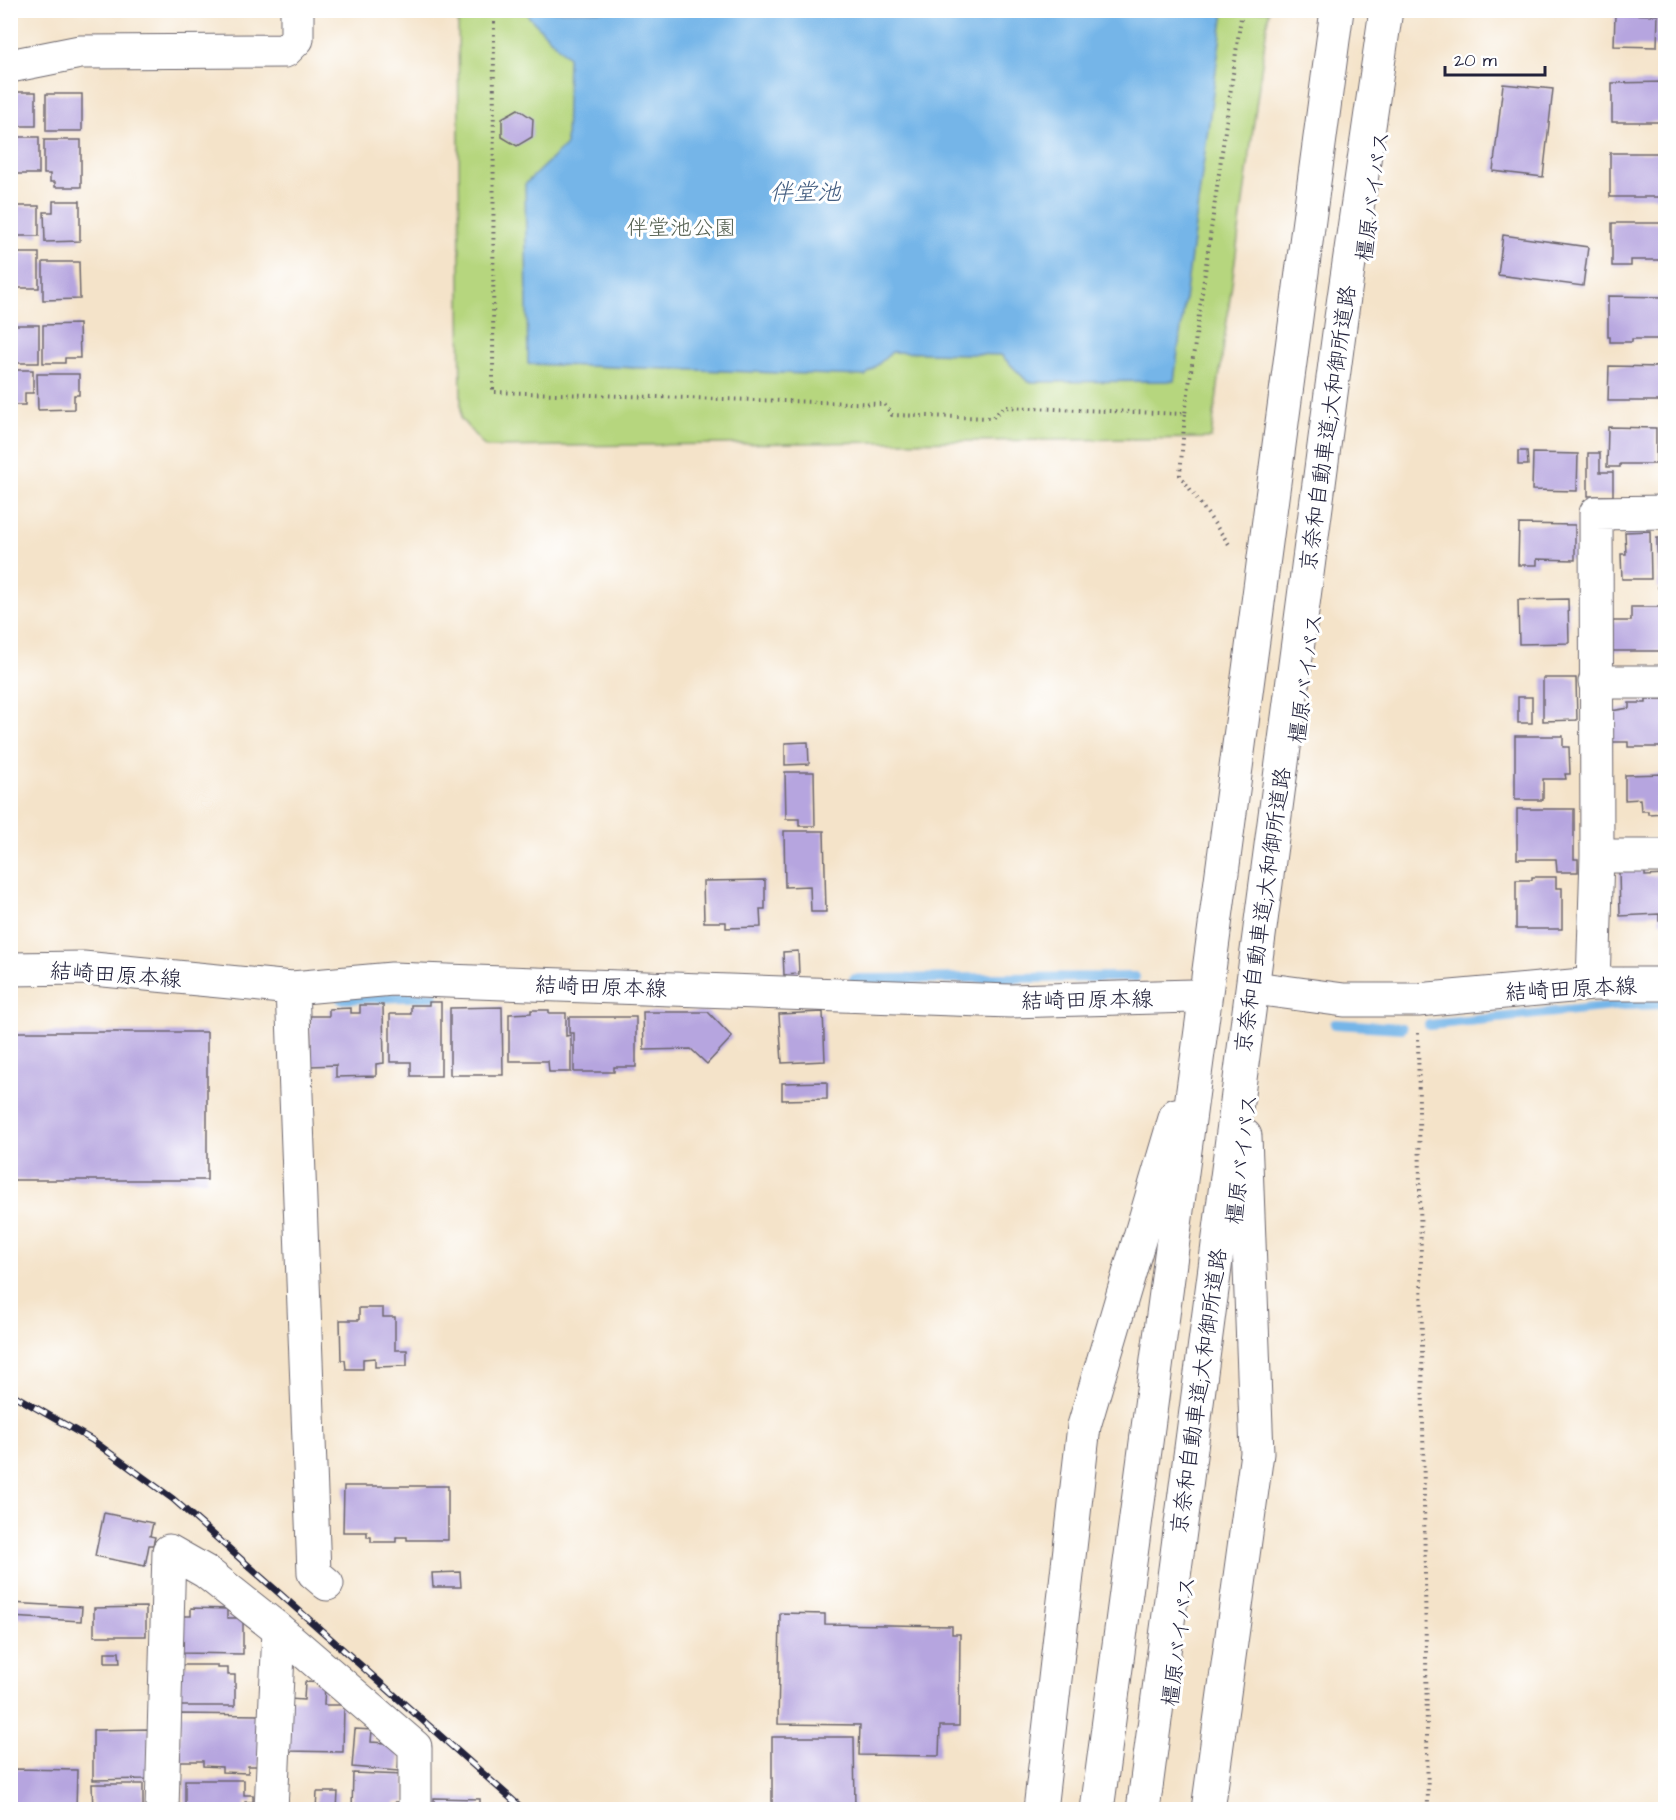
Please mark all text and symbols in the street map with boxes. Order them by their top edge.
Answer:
scale bar [1445,39,1546,77]
text: 20 m [1454,48,1497,73]
street label: 橿原バイパス [1349,129,1398,264]
water label: 伴堂池 [769,176,842,210]
park label: 伴堂池公園 [626,213,736,244]
street label: 京奈和自動車道;大和御所道路 [1293,283,1364,573]
street label: 橿原バイパス [1282,611,1331,746]
street label: 京奈和自動車道;大和御所道路 [1228,765,1299,1055]
street label: 結崎田原本線 [49,955,183,996]
street label: 結崎田原本線 [534,970,667,1005]
street label: 結崎田原本線 [1504,971,1638,1008]
street label: 結崎田原本線 [1021,984,1153,1017]
street label: 橿原バイパス [1219,1092,1266,1226]
street label: 京奈和自動車道;大和御所道路 [1164,1246,1235,1536]
street label: 橿原バイパス [1155,1574,1204,1709]

